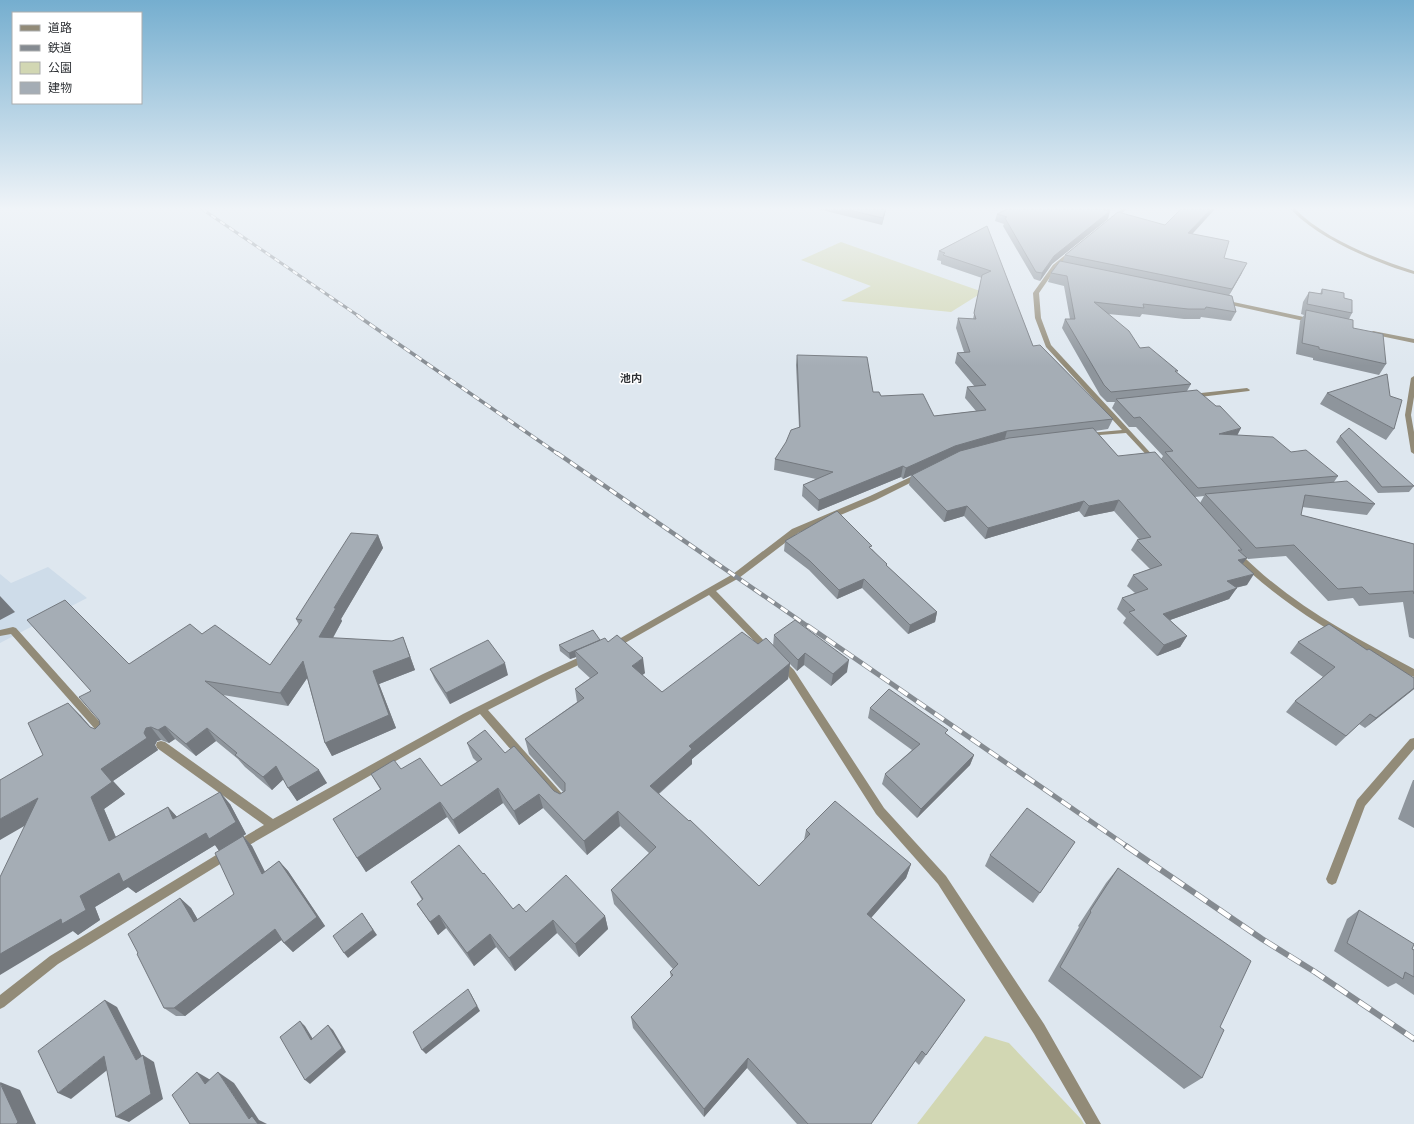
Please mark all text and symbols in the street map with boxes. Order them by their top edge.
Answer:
legend [12,12,142,104]
text: 道路 [48,20,72,35]
text: 鉄道 [48,40,72,55]
text: 公園 [48,60,72,75]
text: 建物 [48,80,72,95]
district label: 池内 [620,371,642,385]

